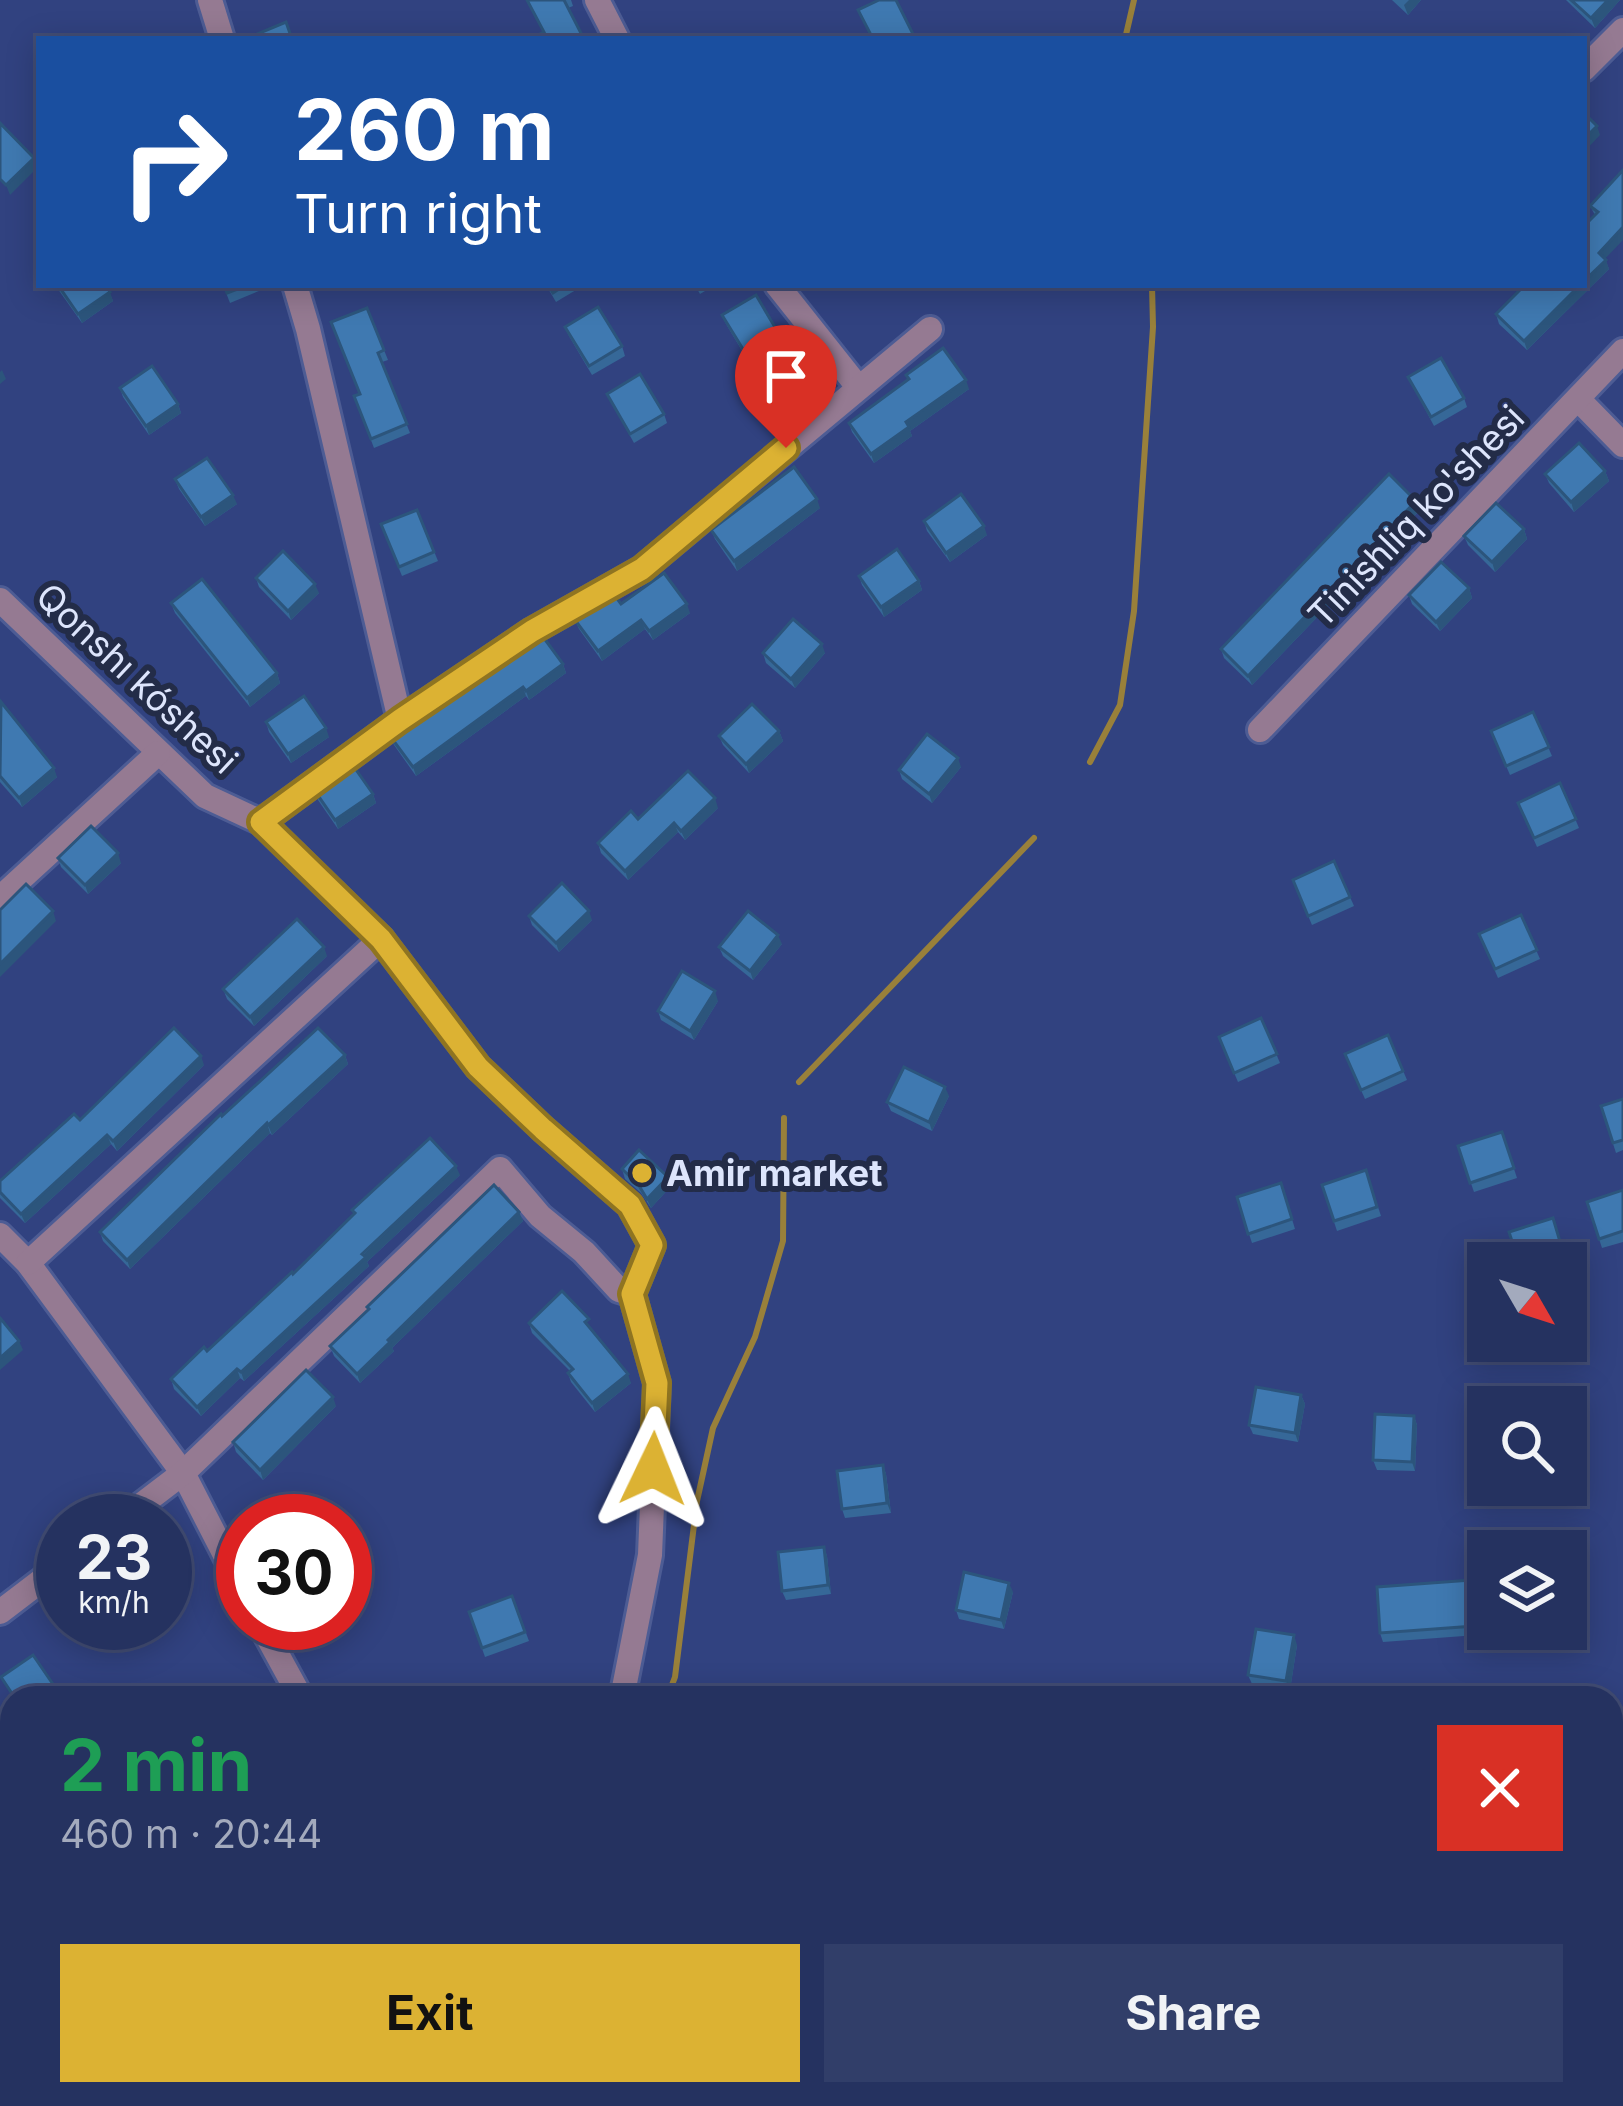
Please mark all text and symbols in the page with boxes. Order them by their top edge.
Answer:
text: 260 m [294,79,555,180]
icon: right [96,84,252,240]
text: Turn right [294,181,542,246]
pin [735,325,837,448]
icon: arrive [753,343,819,409]
street label: Tinishliq ko'shesi [1299,396,1533,636]
street label: Qonshı kóshesi [27,574,247,782]
place label: Amir market [666,1151,882,1195]
marker: Amir market [629,1160,655,1186]
north arrow [1467,1242,1587,1362]
map controls [1467,1242,1587,1650]
button: search [1467,1386,1587,1506]
position arrow [590,1406,716,1532]
speed limit sign: 30 [216,1494,372,1650]
text: 23 [76,1521,152,1593]
button: layers [1467,1530,1587,1650]
text: km/h [78,1584,150,1620]
text: 2 min [60,1721,252,1808]
button: close [1437,1725,1563,1851]
text: 460 m · 20:44 [60,1810,322,1857]
button: Exit [60,1944,800,2082]
button: Share [824,1944,1563,2082]

